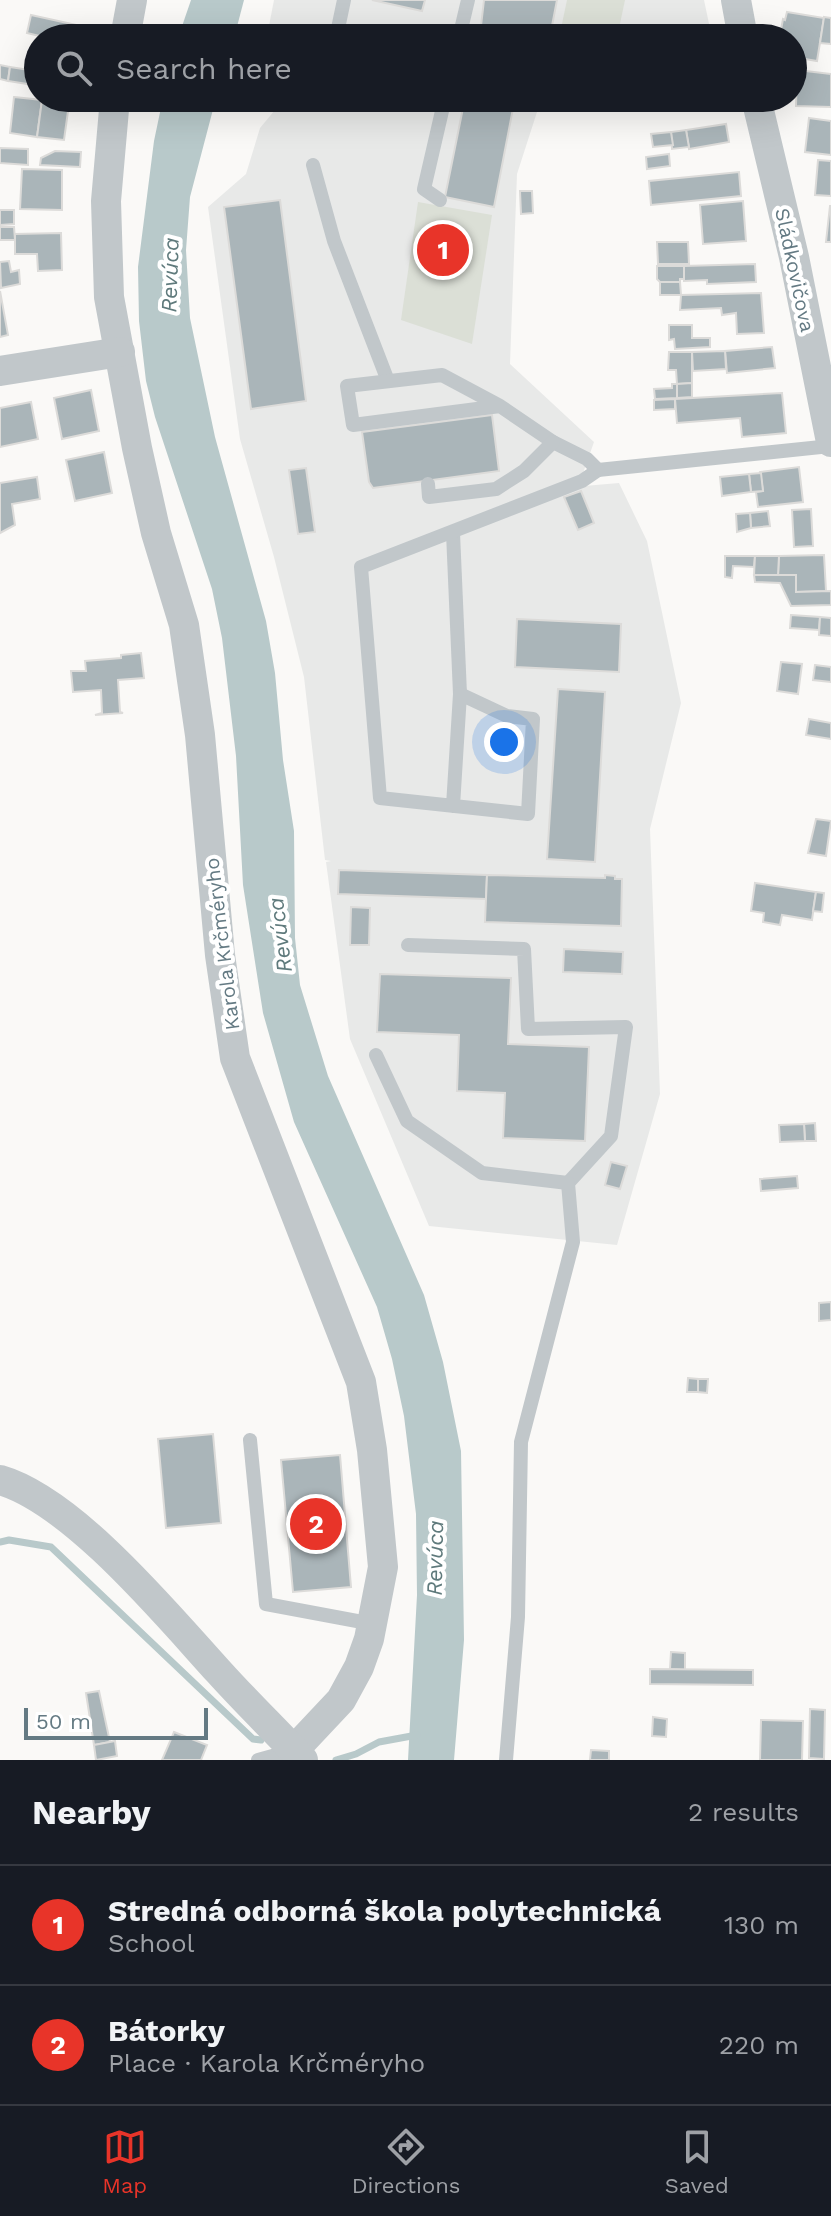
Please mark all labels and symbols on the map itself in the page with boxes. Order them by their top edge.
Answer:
street label: Sládkovičova [770,206,820,334]
pin: 1 [417,220,469,280]
water label: Revúca [156,237,184,313]
your location [484,722,524,762]
street label: Karola Krčméryho [200,856,244,1032]
water label: Revúca [263,896,297,974]
pin: 2 [290,1494,342,1554]
water label: Revúca [422,1520,448,1596]
scale bar [24,1704,208,1740]

